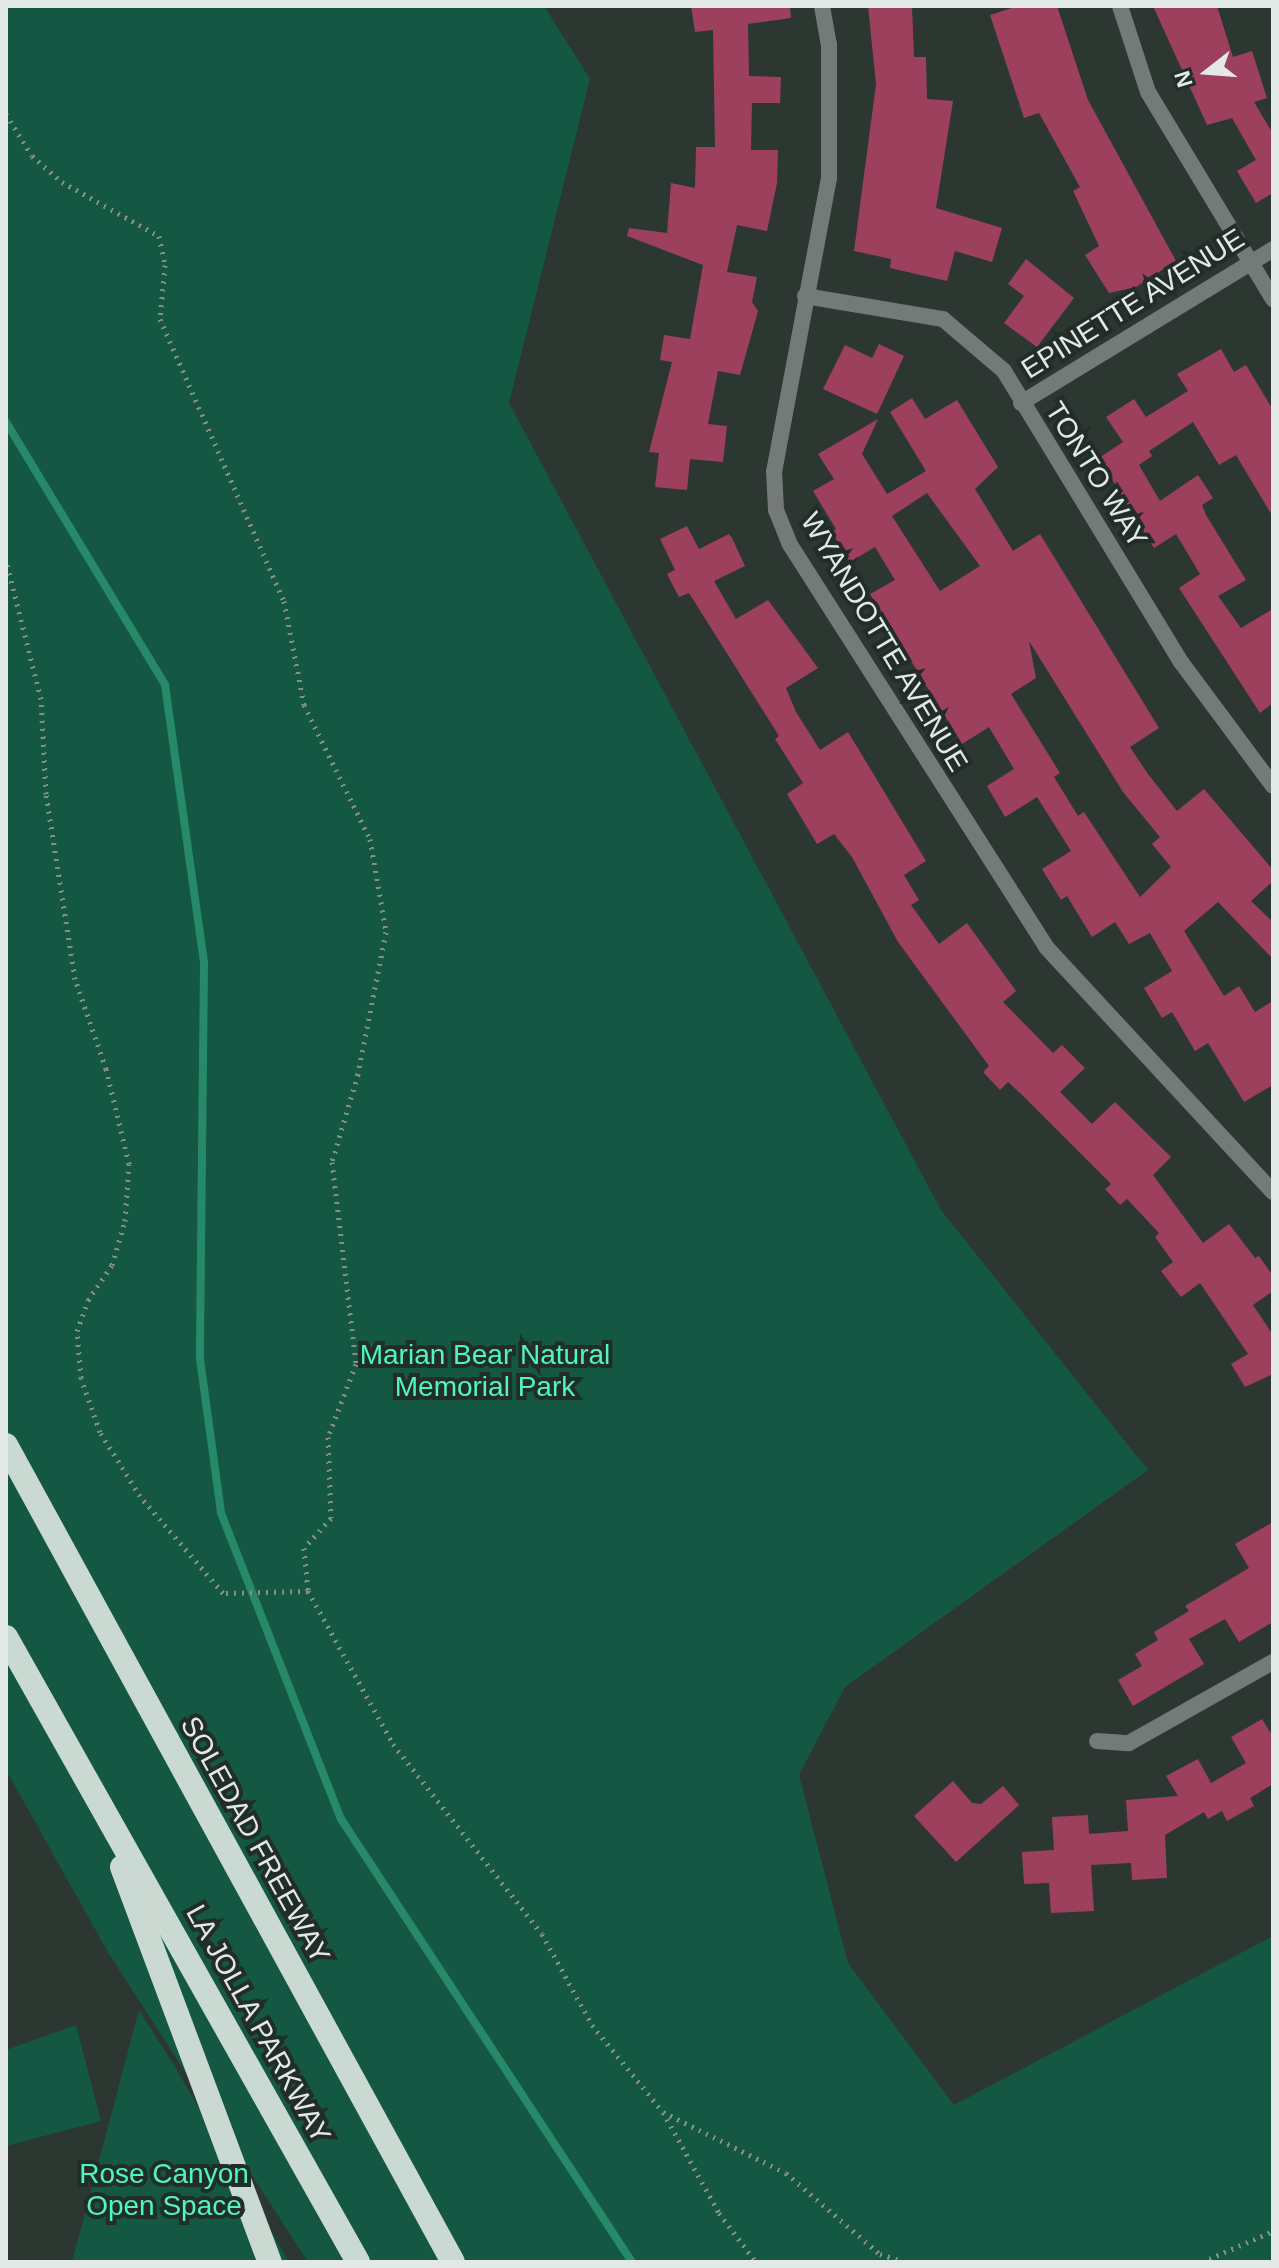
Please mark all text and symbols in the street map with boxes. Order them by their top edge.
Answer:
north arrow [1167,32,1247,112]
text: N [1169,68,1198,90]
street label: EPINETTE AVENUE [1015,221,1251,387]
street label: TONTO WAY [1038,396,1154,554]
street label: WYANDOTTE AVENUE [793,506,975,778]
park label: Marian Bear Natural Memorial Park [360,1338,610,1404]
street label: SOLEDAD FREEWAY [173,1711,337,1969]
street label: LA JOLLA PARKWAY [178,1898,338,2150]
park label: Rose Canyon Open Space [79,2157,249,2223]

